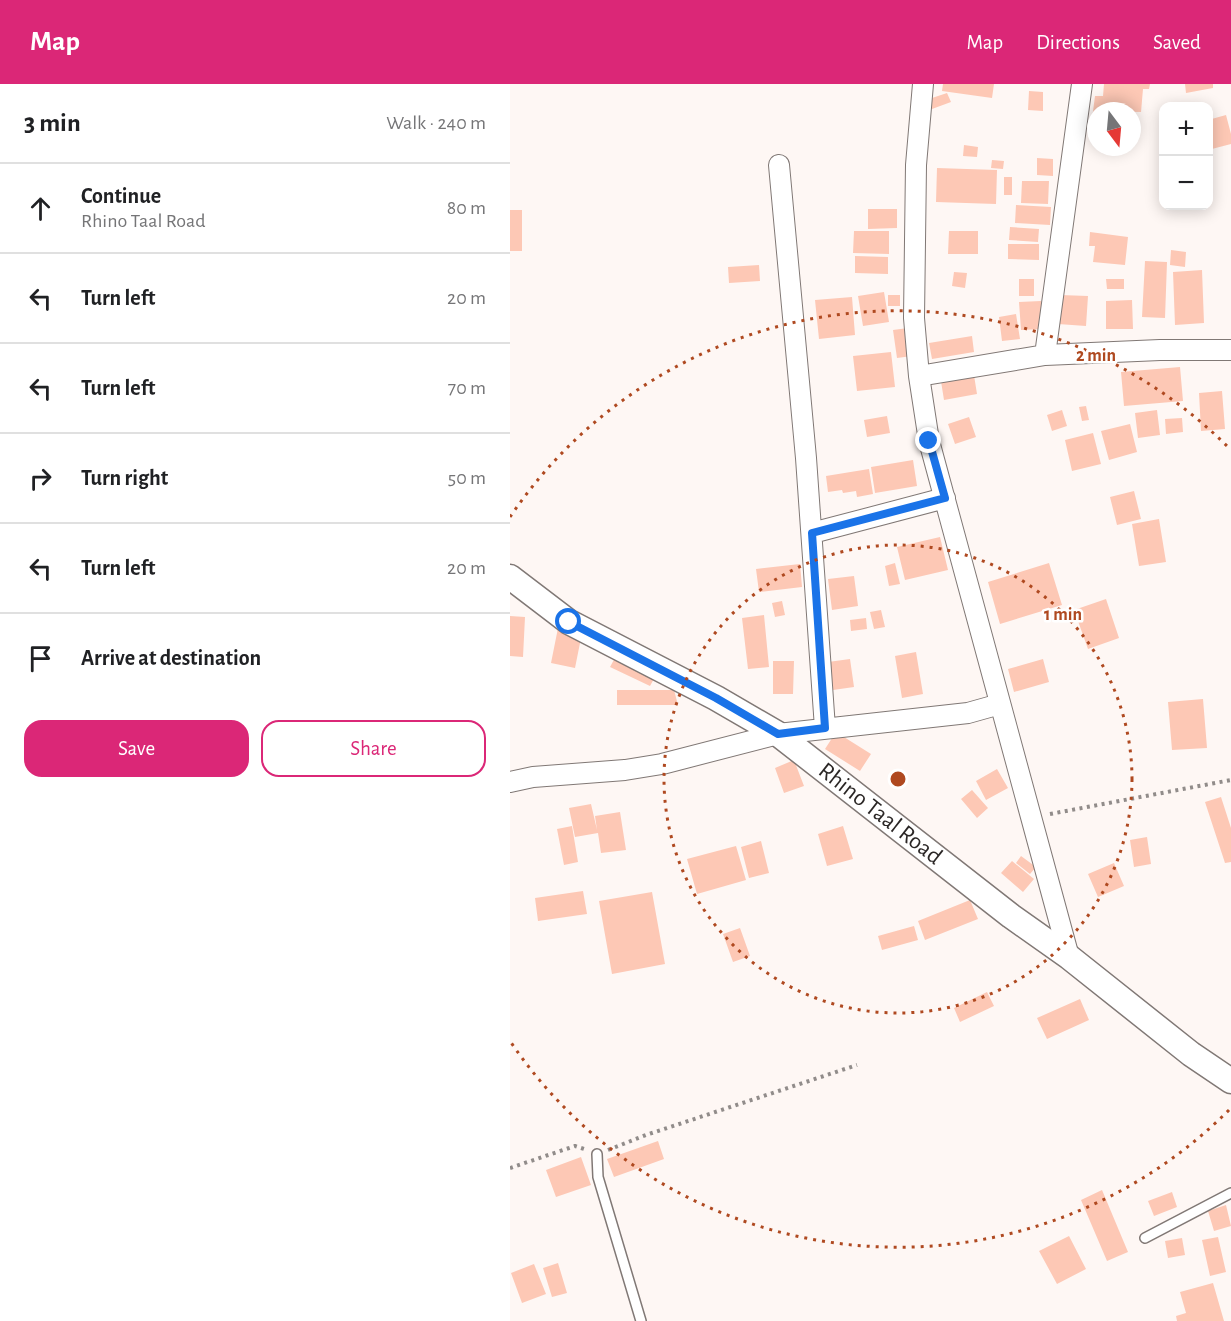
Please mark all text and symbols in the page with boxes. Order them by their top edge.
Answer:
text: Map [30,28,80,56]
text: Map [967,32,1003,53]
text: Directions [1036,32,1120,53]
text: Saved [1153,32,1201,53]
north arrow [1087,102,1141,156]
map controls [1159,102,1213,210]
button: + [1159,102,1213,156]
text: 3 min [24,110,81,136]
text: Walk · 240 m [386,113,486,133]
button: − [1159,156,1213,210]
text: Continue [81,185,161,207]
icon: ahead [24,192,57,225]
text: 80 m [447,198,486,218]
text: Rhino Taal Road [81,211,206,231]
icon: left [24,282,57,315]
text: Turn left [81,287,155,309]
text: 20 m [447,288,486,308]
text: 2 min [1076,347,1116,365]
icon: left [24,372,57,405]
text: Turn left [81,377,155,399]
text: 70 m [448,378,486,398]
route end [915,427,941,453]
icon: right [24,462,57,495]
text: Turn right [81,467,168,489]
text: 50 m [448,468,486,488]
icon: left [24,552,57,585]
text: Turn left [81,557,155,579]
text: 20 m [447,558,486,578]
text: 1 min [1044,606,1082,624]
route start [555,608,581,634]
icon: arrive [24,642,57,675]
text: Arrive at destination [81,647,261,669]
button: Save [24,720,249,777]
button: Share [261,720,486,777]
street label: Rhino Taal Road [814,758,946,869]
centre of rings [888,769,908,789]

